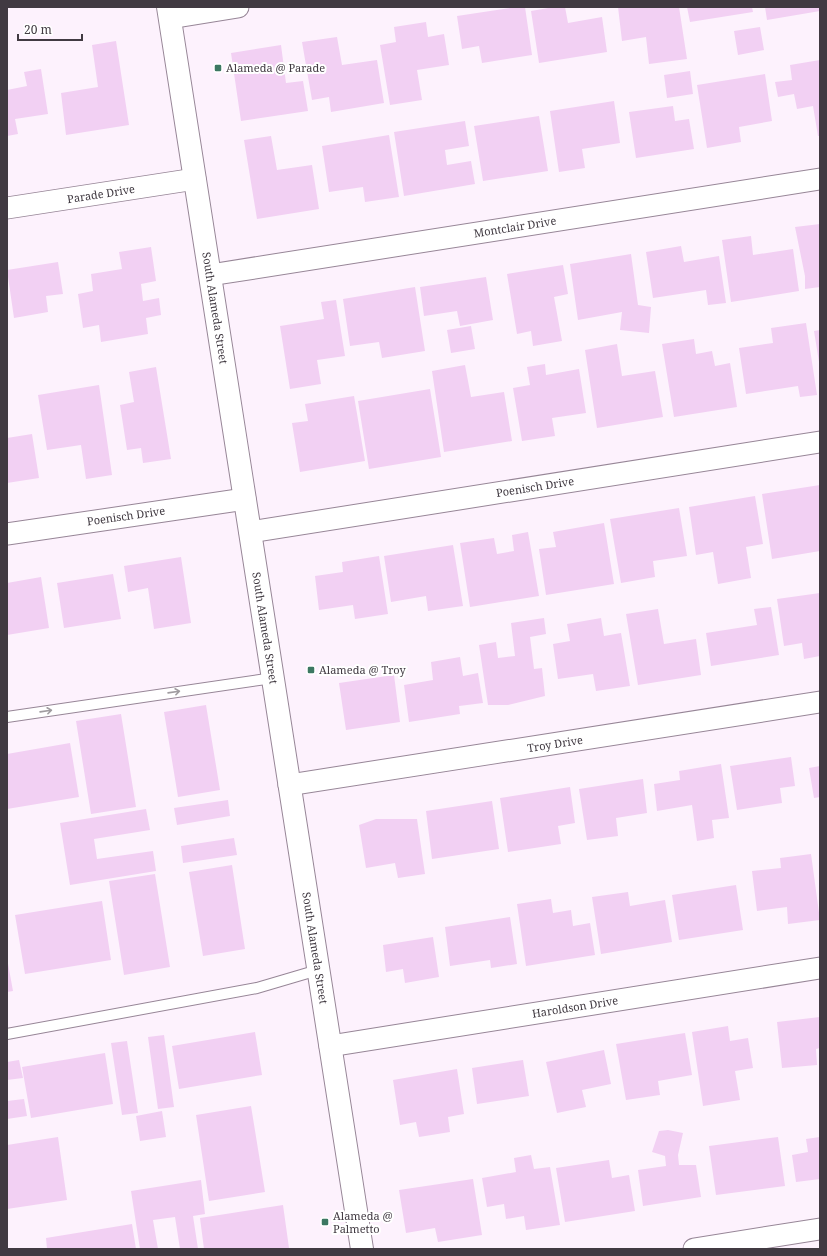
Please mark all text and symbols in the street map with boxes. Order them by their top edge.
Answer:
scale bar [18,16,82,42]
text: 20 m [24,21,52,38]
place label: Alameda @ Parade [226,60,325,75]
marker: Alameda @ Parade [213,63,223,73]
street label: Parade Drive [66,181,136,206]
street label: Montclair Drive [473,213,557,240]
street label: South Alameda Street [199,251,232,365]
street label: Poenisch Drive [495,473,575,500]
street label: Poenisch Drive [86,503,166,528]
street label: South Alameda Street [249,571,282,685]
place label: Alameda @ Troy [319,662,406,677]
marker: Alameda @ Troy [306,665,316,675]
one-way arrow [167,688,180,696]
one-way arrow [39,707,52,715]
street label: Troy Drive [526,732,584,755]
street label: South Alameda Street [299,891,332,1005]
street label: Haroldson Drive [531,992,619,1021]
place label: Alameda @ Palmetto [333,1208,393,1236]
marker: Alameda @ Palmetto [320,1217,330,1227]

